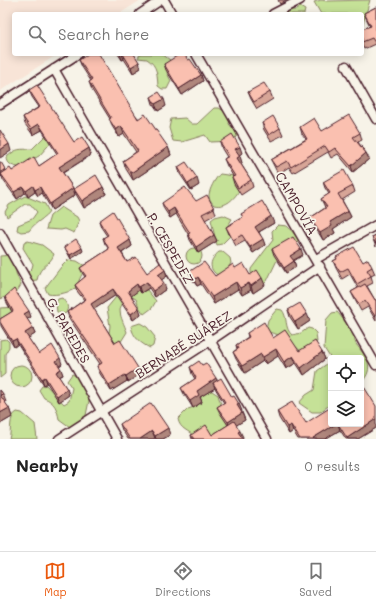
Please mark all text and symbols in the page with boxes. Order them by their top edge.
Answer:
search box [12,12,364,56]
icon: search [26,23,48,45]
text: Search here [58,24,149,44]
street label: CAMPOVÍA [272,168,322,238]
street label: P. CESPEDEZ [144,209,198,287]
street label: G. PAREDES [43,294,95,366]
street label: BERNABÉ SUÁREZ [132,306,235,382]
map controls [328,355,364,427]
button: locate [328,355,364,391]
button: layers [328,391,364,427]
text: Nearby [16,454,78,476]
text: 0 results [305,457,360,474]
tab: Map [44,560,67,599]
tab: Directions [155,560,211,599]
tab: Saved [299,560,332,599]

